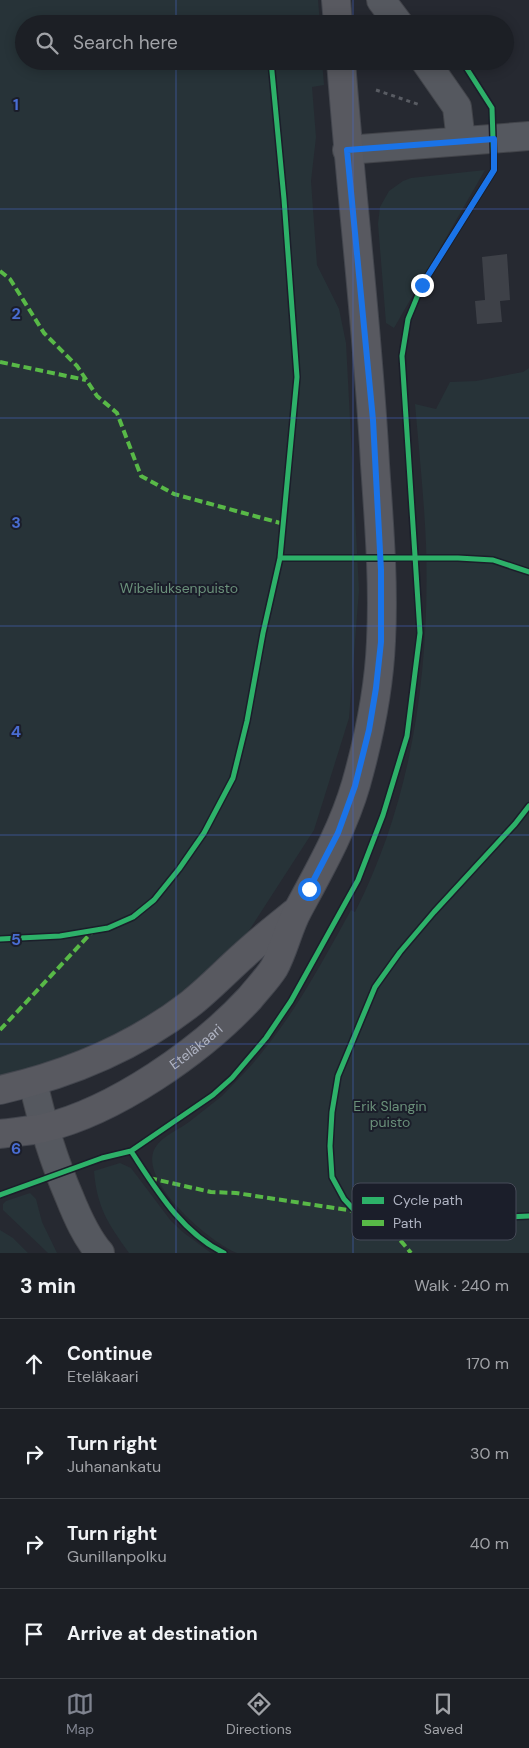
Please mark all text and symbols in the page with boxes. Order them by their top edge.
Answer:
search box [15,15,514,70]
icon: search [33,29,61,57]
text: Search here [73,30,178,55]
text: 1 [13,94,19,115]
route end [411,274,434,297]
text: 2 [11,303,21,324]
text: 3 [11,512,21,533]
park label: Wibeliuksenpuisto [120,579,238,597]
text: 4 [11,721,21,742]
route start [298,878,321,901]
text: 5 [11,929,21,950]
street label: Eteläkaari [166,1020,226,1073]
park label: Erik Slangin puisto [353,1097,427,1131]
text: 6 [11,1138,21,1159]
legend [352,1183,516,1240]
text: Cycle path [393,1191,463,1209]
text: Path [393,1214,422,1232]
text: 3 min [20,1272,76,1300]
text: Walk · 240 m [414,1275,509,1296]
text: Continue [67,1341,153,1366]
icon: ahead [20,1350,48,1378]
text: 170 m [466,1353,509,1374]
text: Eteläkaari [67,1366,139,1387]
text: Turn right [67,1431,157,1456]
icon: right [20,1440,48,1468]
text: 30 m [470,1443,509,1464]
text: Juhanankatu [67,1456,161,1477]
text: Turn right [67,1521,157,1546]
icon: right [20,1530,48,1558]
text: 40 m [470,1533,509,1554]
text: Gunillanpolku [67,1546,167,1567]
icon: arrive [20,1620,48,1648]
text: Arrive at destination [67,1621,258,1646]
tab: Map [66,1690,94,1738]
tab: Directions [226,1690,292,1738]
tab: Saved [424,1690,463,1738]

